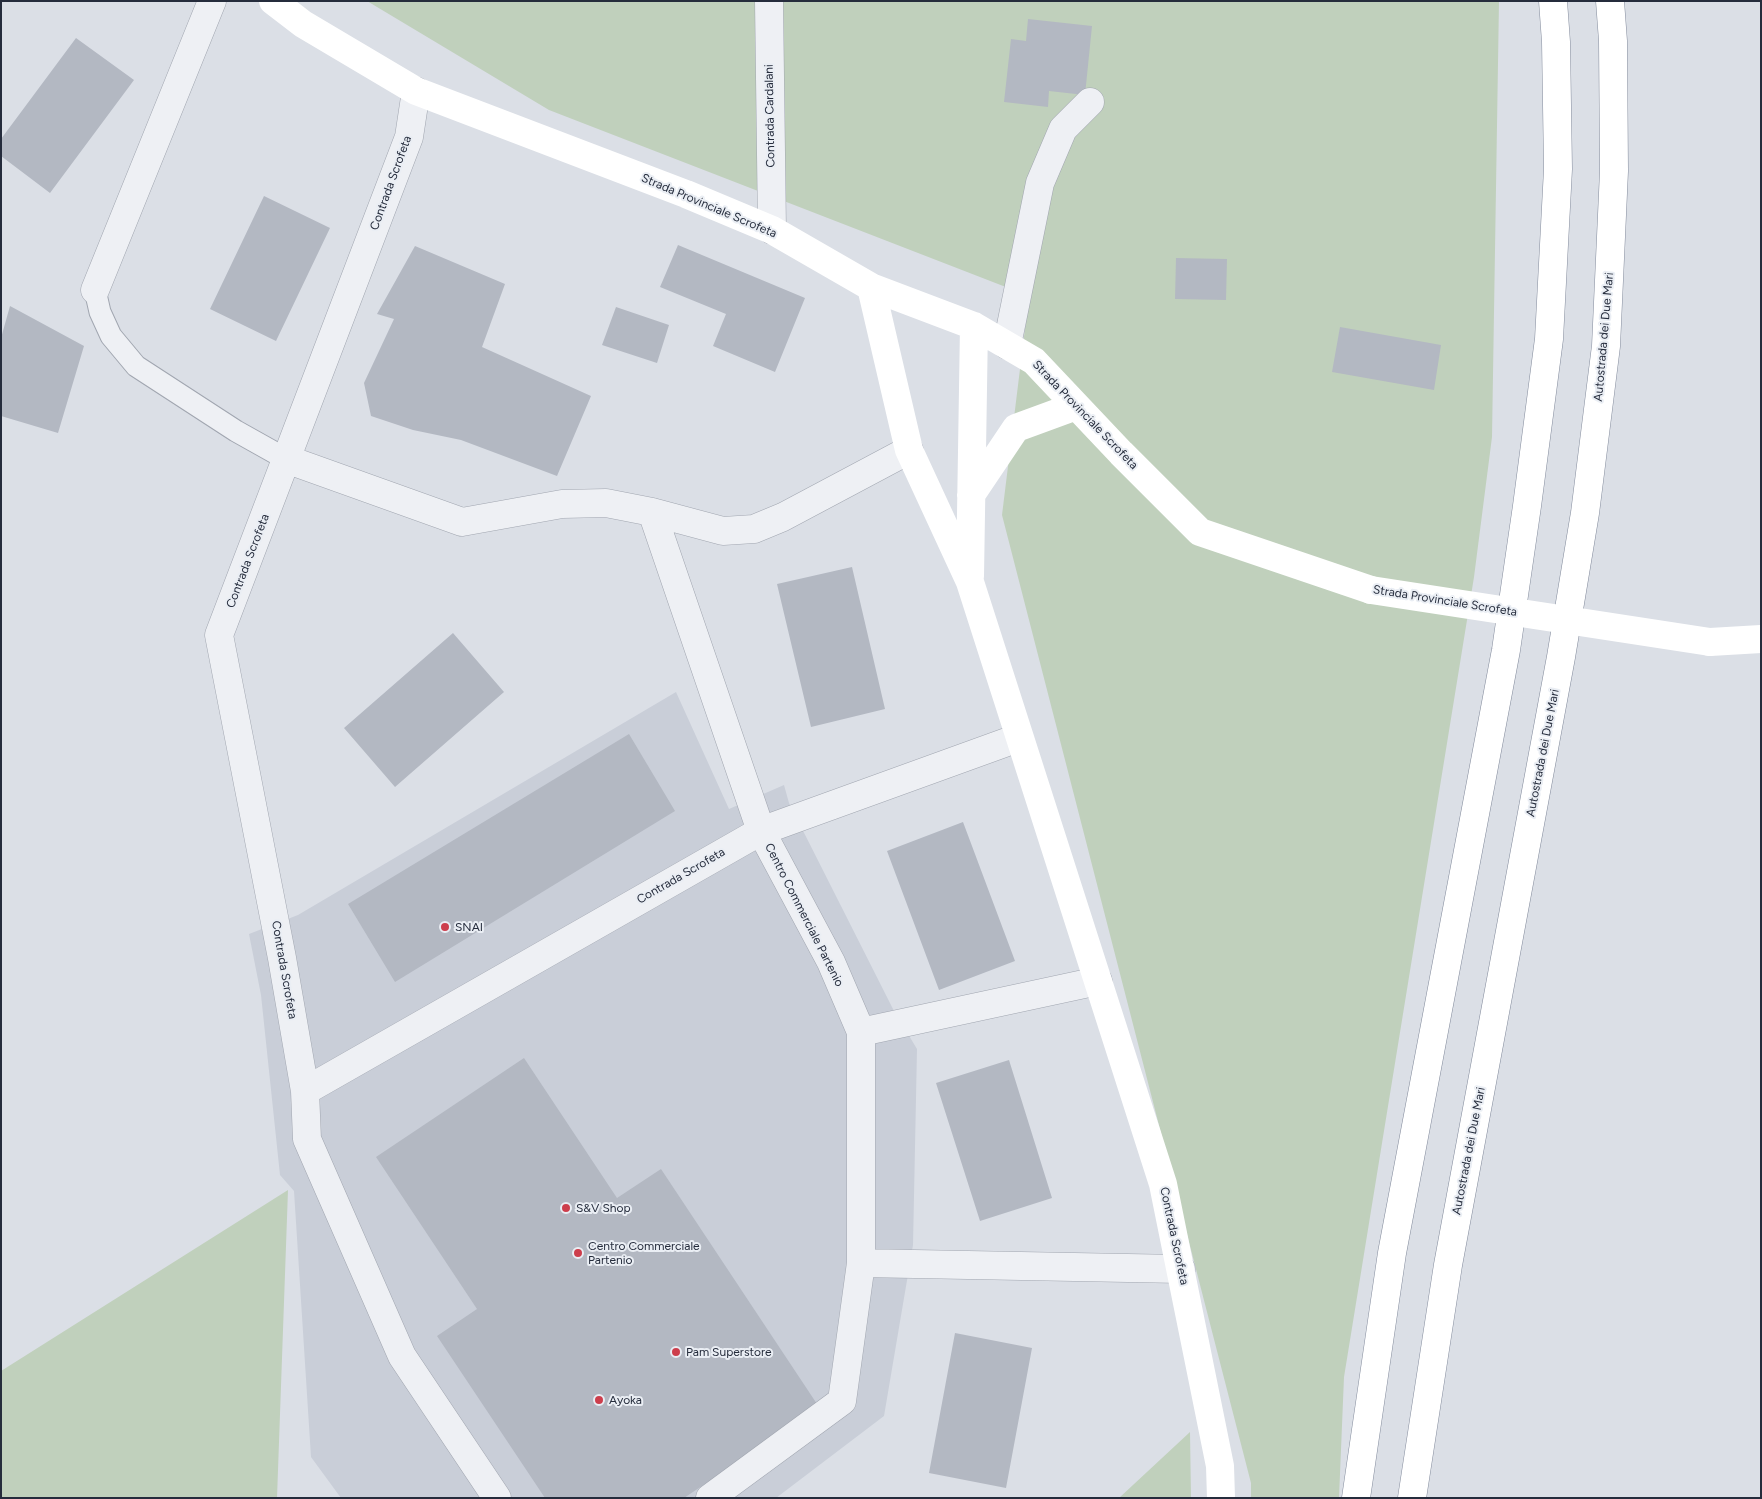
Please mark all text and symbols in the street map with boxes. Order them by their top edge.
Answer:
street label: Contrada Cardalani [762,64,778,168]
street label: Contrada Scrofeta [367,134,415,232]
street label: Strada Provinciale Scrofeta [639,171,779,241]
street label: Autostrada dei Due Mari [1591,272,1617,402]
street label: Strada Provinciale Scrofeta [1029,358,1141,472]
street label: Contrada Scrofeta [223,512,273,610]
street label: Strada Provinciale Scrofeta [1372,582,1518,620]
street label: Autostrada dei Due Mari [1524,688,1562,818]
street label: Centro Commerciale Partenio [761,841,847,989]
street label: Contrada Scrofeta [634,845,728,907]
street label: Contrada Scrofeta [268,920,300,1020]
place label: SNAI [455,920,483,934]
marker: SNAI [439,921,451,933]
street label: Autostrada dei Due Mari [1450,1086,1488,1216]
street label: Contrada Scrofeta [1157,1186,1191,1286]
place label: S&V Shop [576,1201,630,1215]
marker: S&V Shop [560,1202,572,1214]
place label: Centro Commerciale Partenio [588,1239,700,1267]
marker: Centro Commerciale Partenio [572,1247,584,1259]
place label: Pam Superstore [686,1345,772,1359]
marker: Pam Superstore [670,1346,682,1358]
place label: Ayoka [609,1393,642,1407]
marker: Ayoka [593,1394,605,1406]

